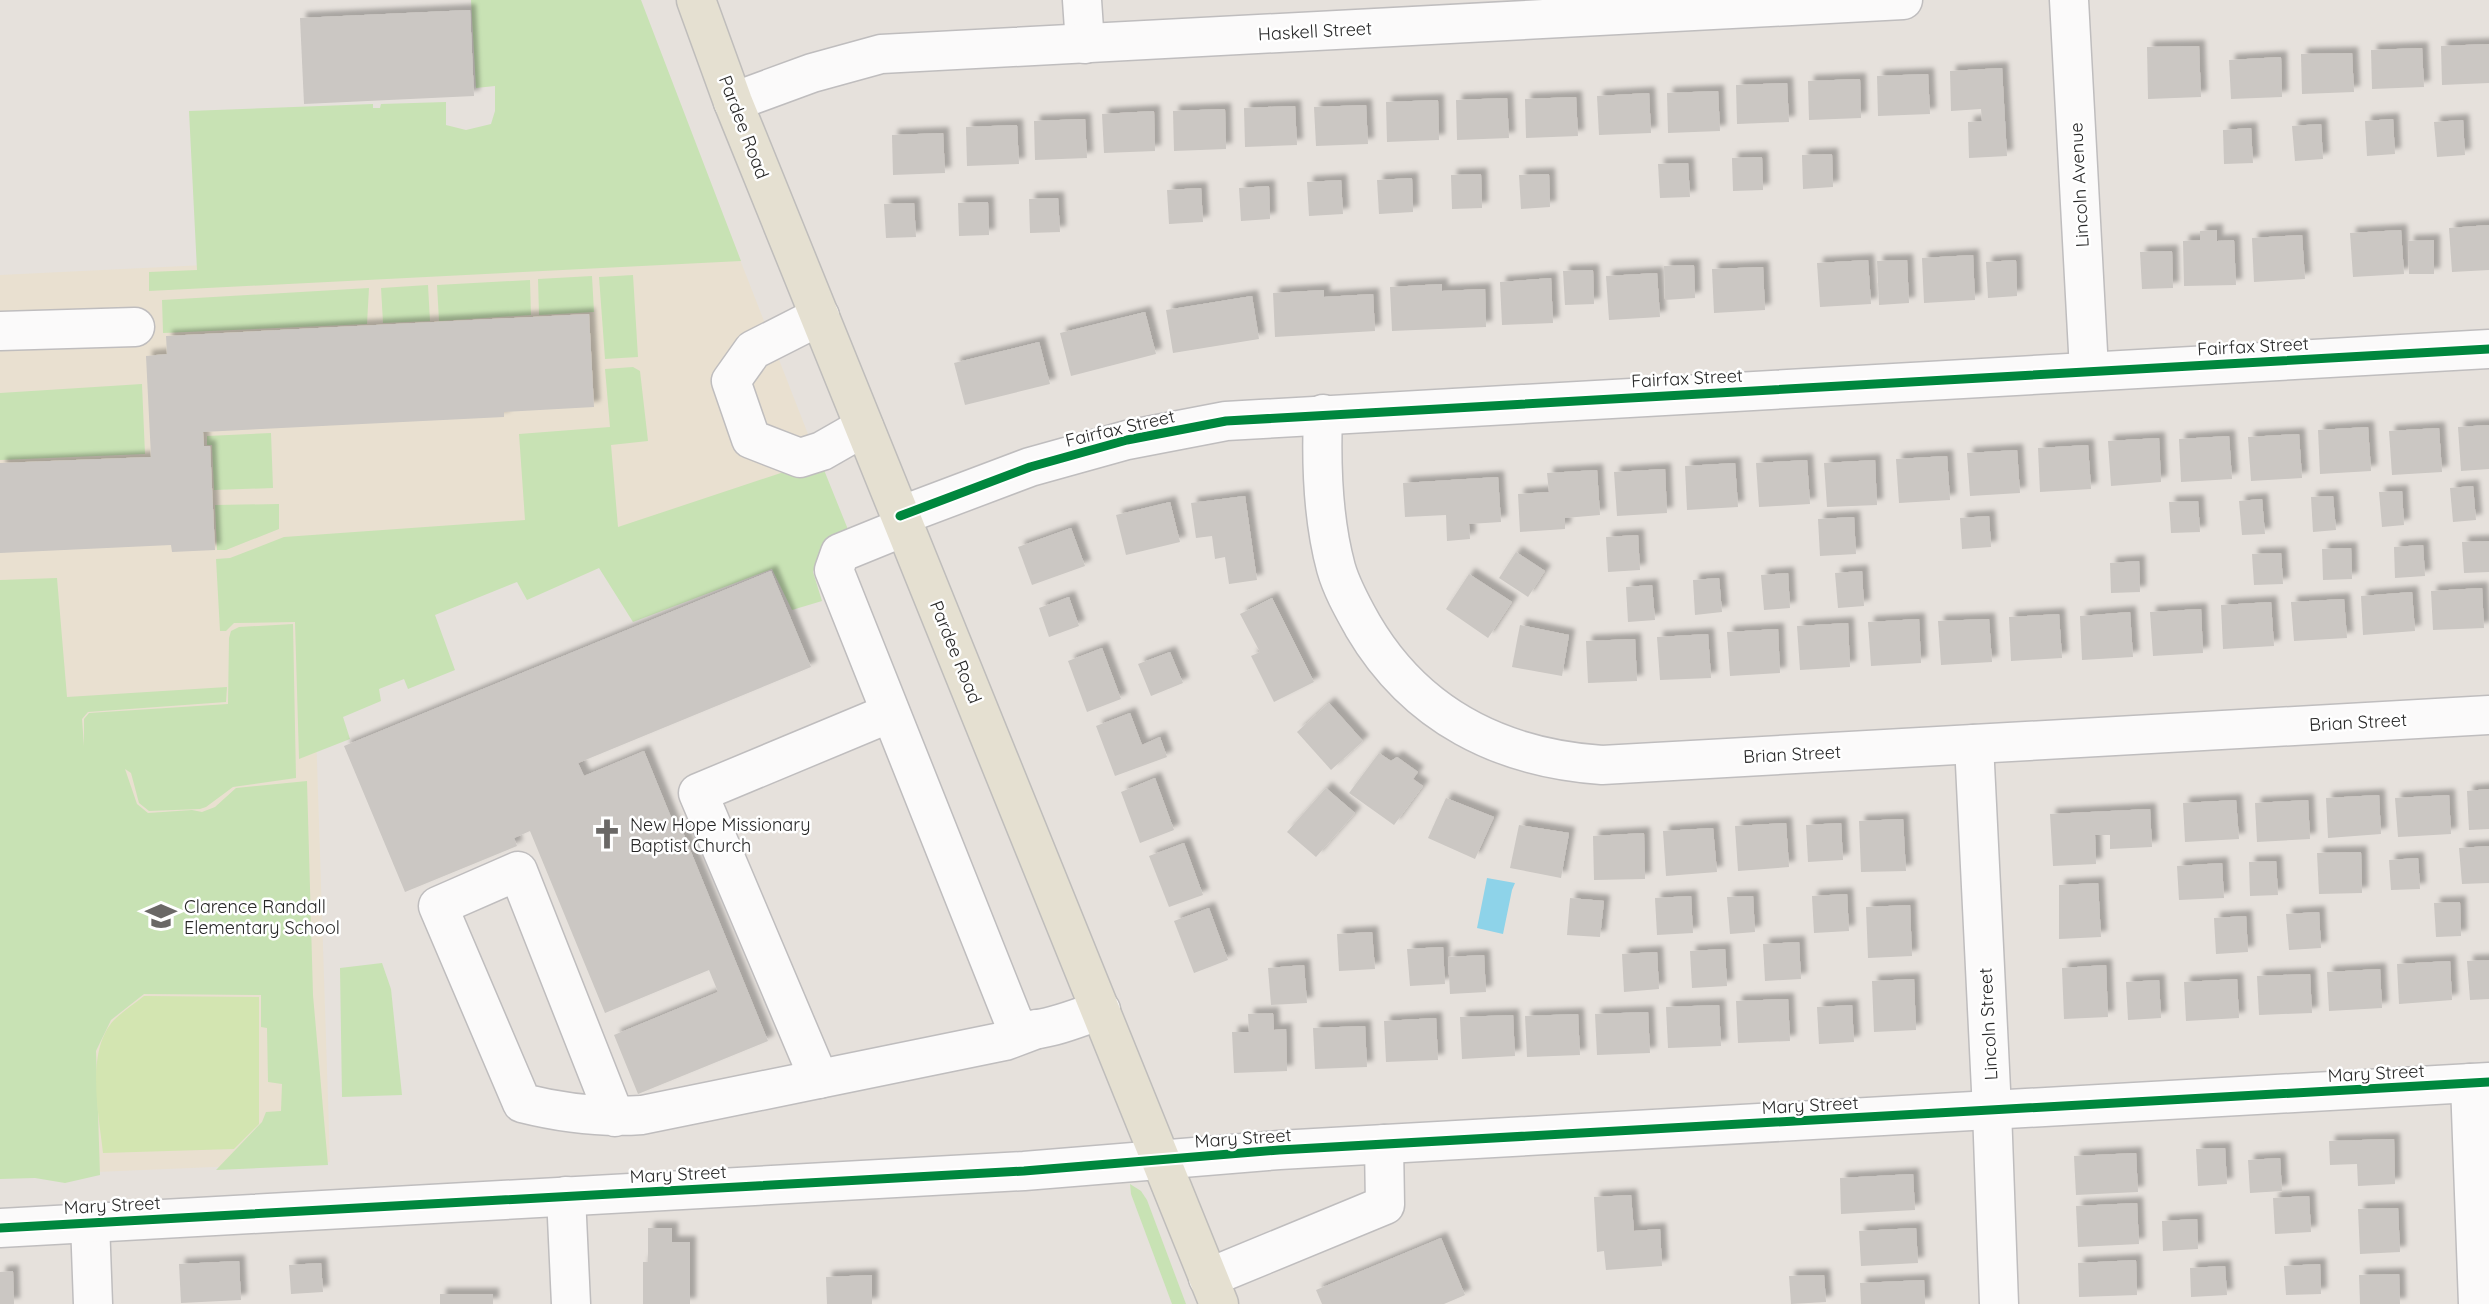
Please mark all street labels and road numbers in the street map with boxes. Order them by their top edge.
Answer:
street label: Haskell Street [1257,17,1373,45]
street label: Pardee Road [714,72,774,182]
street label: Lincoln Avenue [2064,122,2094,248]
street label: Fairfax Street [2197,332,2309,360]
street label: Fairfax Street [1631,364,1743,392]
street label: Fairfax Street [1063,404,1177,452]
street label: Pardee Road [925,597,987,707]
street label: Brian Street [2309,708,2407,736]
street label: Brian Street [1743,740,1841,768]
street label: Lincoln Street [1974,967,2002,1081]
street label: Mary Street [2327,1059,2425,1087]
street label: Mary Street [1761,1091,1859,1119]
street label: Mary Street [1194,1123,1292,1153]
street label: Mary Street [629,1160,727,1188]
street label: Mary Street [63,1191,161,1219]

